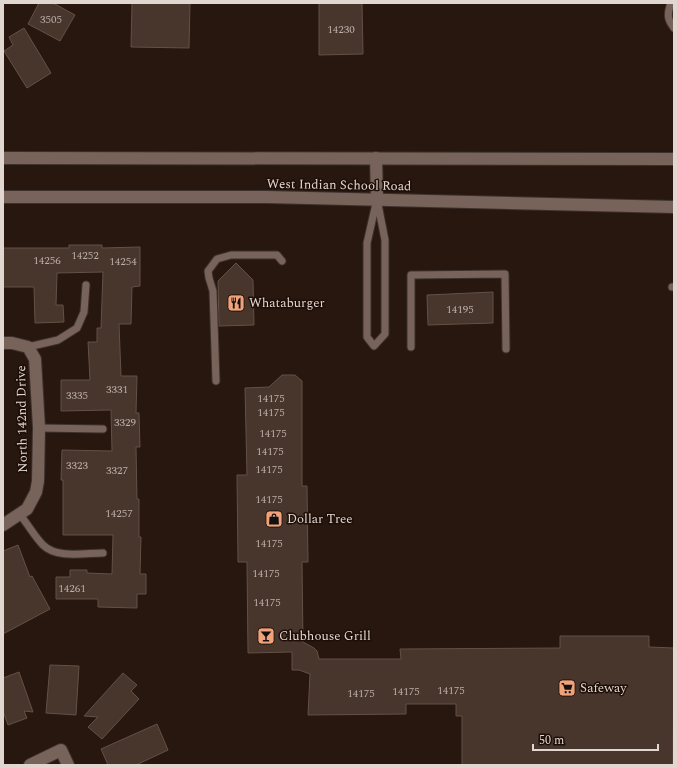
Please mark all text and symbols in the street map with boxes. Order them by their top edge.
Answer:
house number: 3505 [40,11,62,28]
house number: 14230 [327,21,355,38]
street label: West Indian School Road [266,174,412,196]
house number: 14252 [71,247,99,264]
house number: 14256 [33,252,61,269]
house number: 14254 [109,253,137,270]
restaurant icon: Whataburger [226,293,246,313]
place label: Whataburger [249,293,325,313]
house number: 14195 [446,301,474,318]
street label: North 142nd Drive [11,365,33,473]
house number: 3331 [106,381,128,398]
house number: 3335 [66,387,88,404]
house number: 14175 [257,390,285,407]
house number: 14175 [257,404,285,421]
house number: 3329 [114,414,136,431]
house number: 14175 [259,425,287,442]
house number: 14175 [256,443,284,460]
house number: 3323 [66,457,88,474]
house number: 14175 [255,461,283,478]
house number: 3327 [106,462,128,479]
house number: 14175 [255,491,283,508]
house number: 14257 [105,505,133,522]
shop icon: Dollar Tree [264,509,284,529]
place label: Dollar Tree [287,509,353,529]
house number: 14175 [255,535,283,552]
house number: 14175 [252,565,280,582]
house number: 14261 [58,580,86,597]
house number: 14175 [253,594,281,611]
bar icon: Clubhouse Grill [256,626,276,646]
place label: Clubhouse Grill [279,626,371,646]
supermarket icon: Safeway [557,678,577,698]
place label: Safeway [580,678,627,698]
house number: 14175 [437,682,465,699]
house number: 14175 [392,683,420,700]
house number: 14175 [347,685,375,702]
scale bar [533,726,658,752]
text: 50 m [539,731,564,750]

